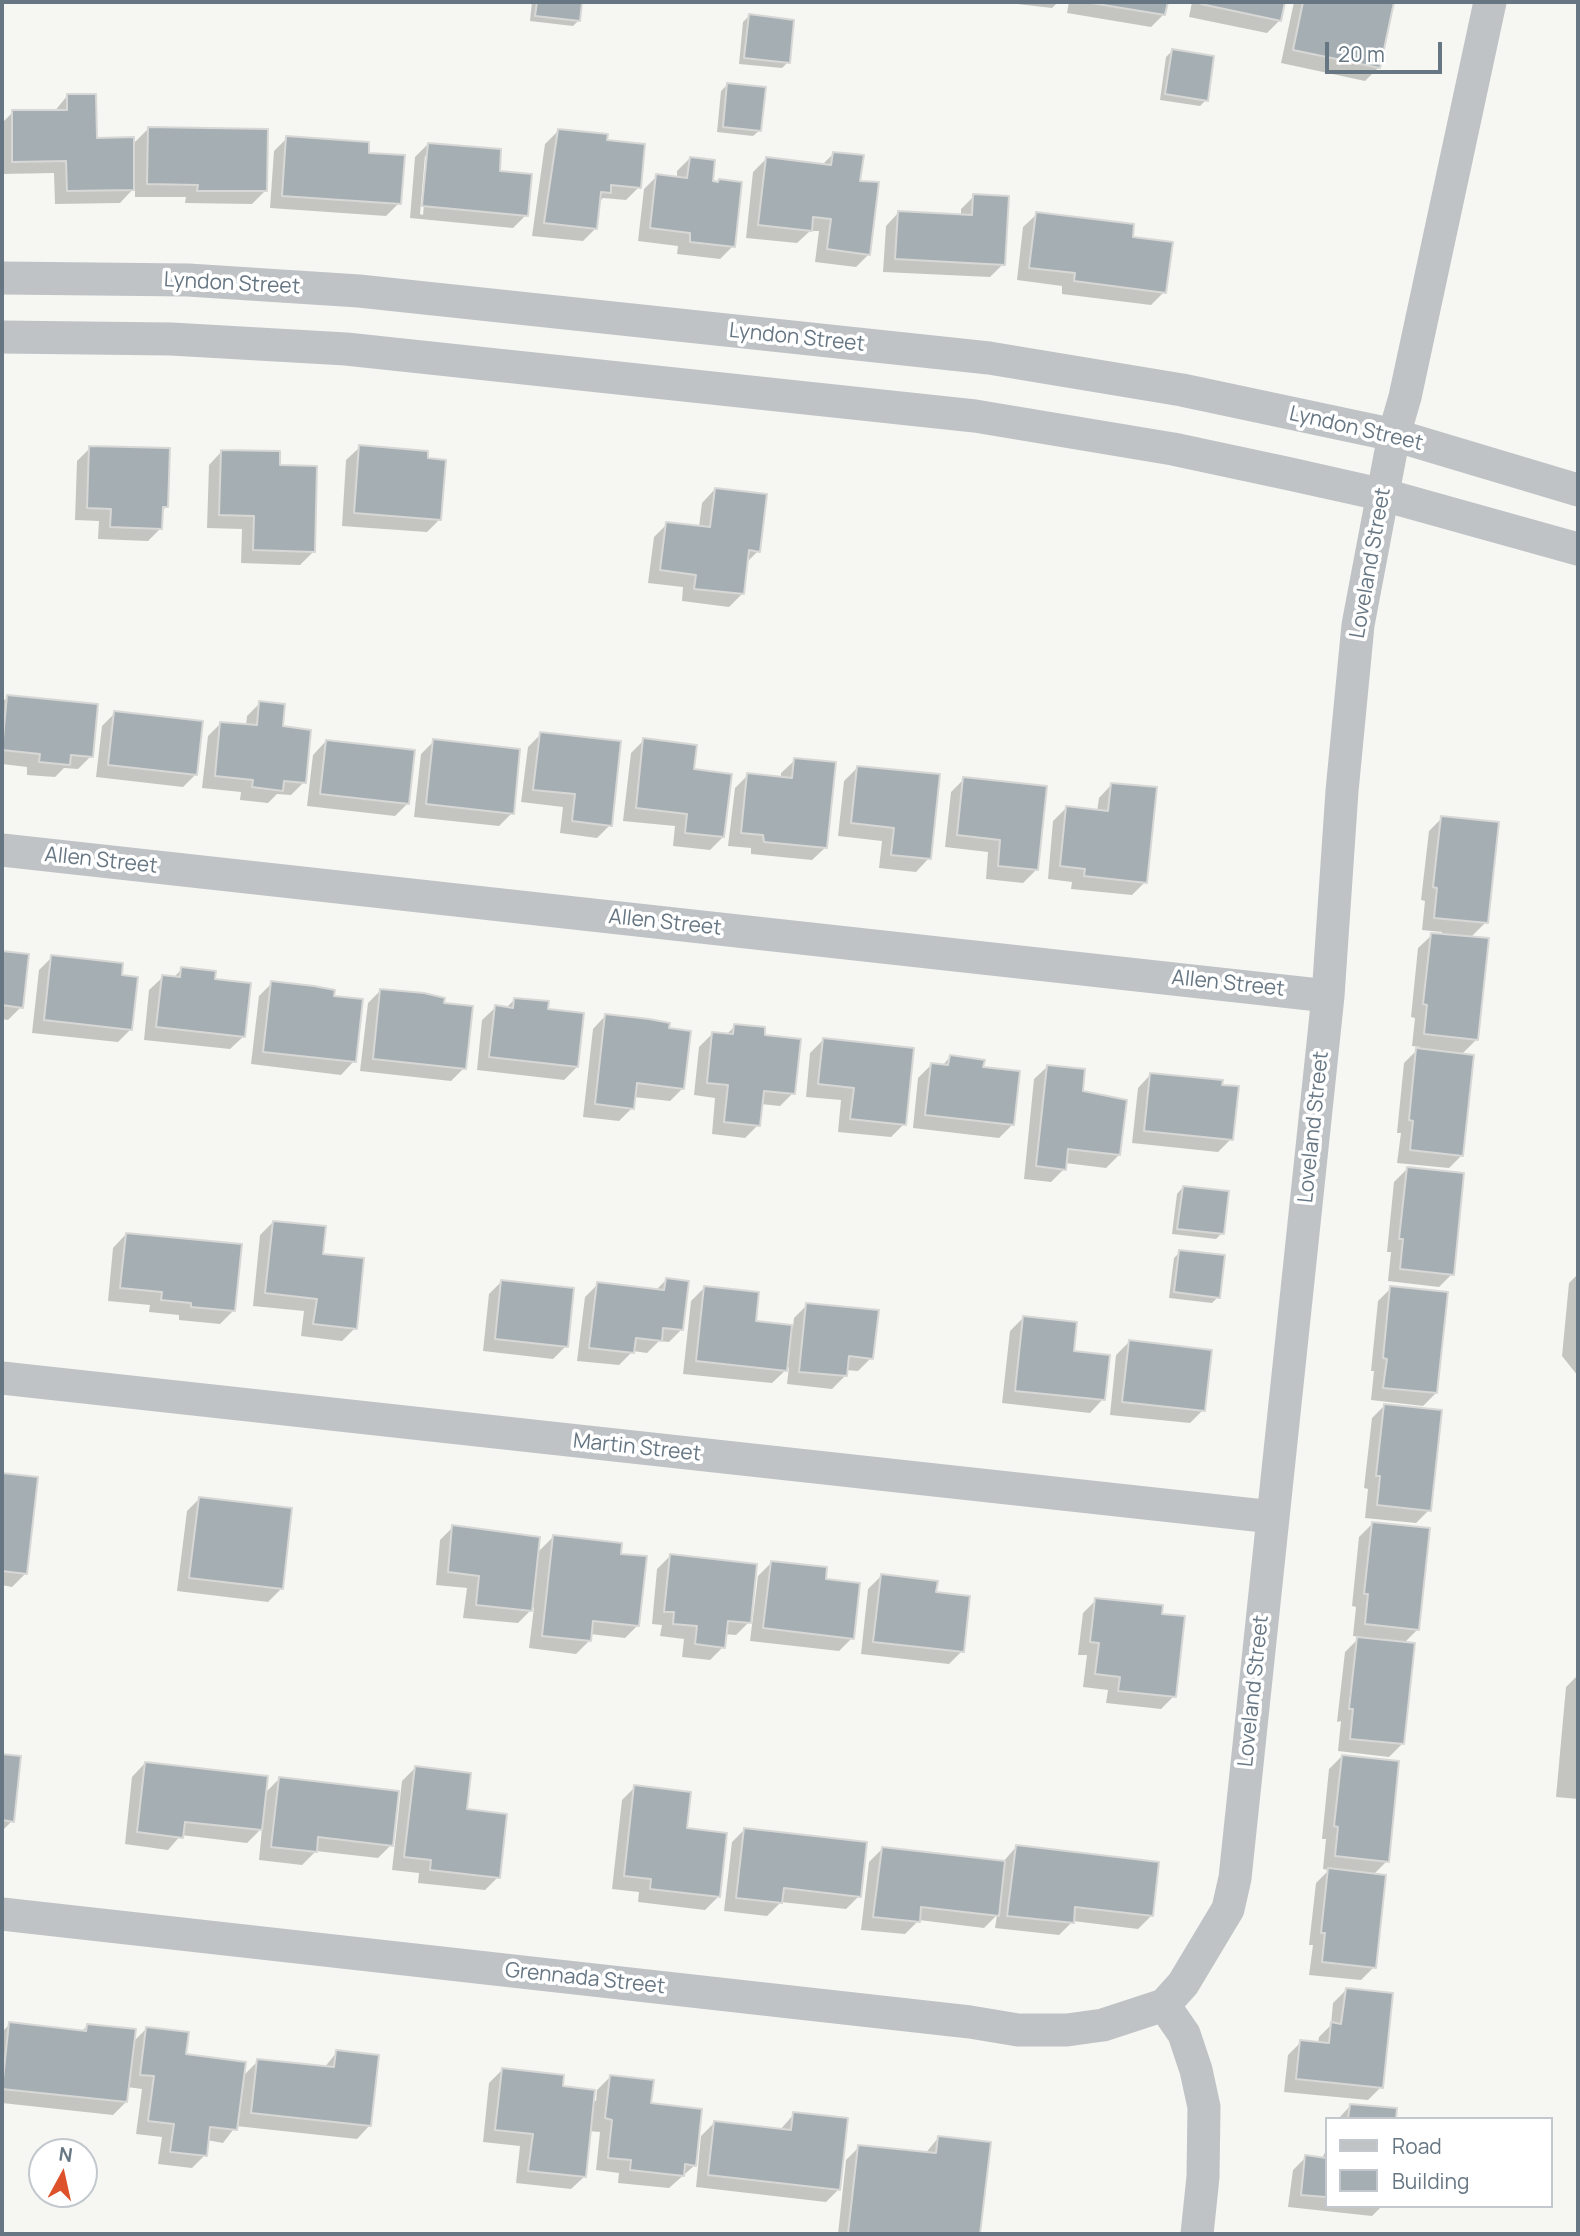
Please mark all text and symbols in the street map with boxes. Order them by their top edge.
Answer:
scale bar [1328,28,1445,72]
text: 20 m [1338,40,1385,68]
street label: Lyndon Street [163,268,301,300]
street label: Lyndon Street [728,318,866,358]
street label: Lyndon Street [1287,401,1425,457]
street label: Loveland Street [1345,486,1397,640]
street label: Allen Street [43,843,159,879]
street label: Allen Street [607,905,723,941]
street label: Allen Street [1170,966,1286,1002]
street label: Loveland Street [1293,1050,1335,1204]
street label: Martin Street [572,1429,702,1467]
street label: Loveland Street [1233,1614,1275,1768]
street label: Grennada Street [504,1958,666,2000]
legend [1324,2117,1552,2208]
text: Road [1392,2132,1442,2160]
north arrow [28,2138,98,2208]
text: N [57,2140,74,2168]
text: Building [1392,2167,1469,2195]

